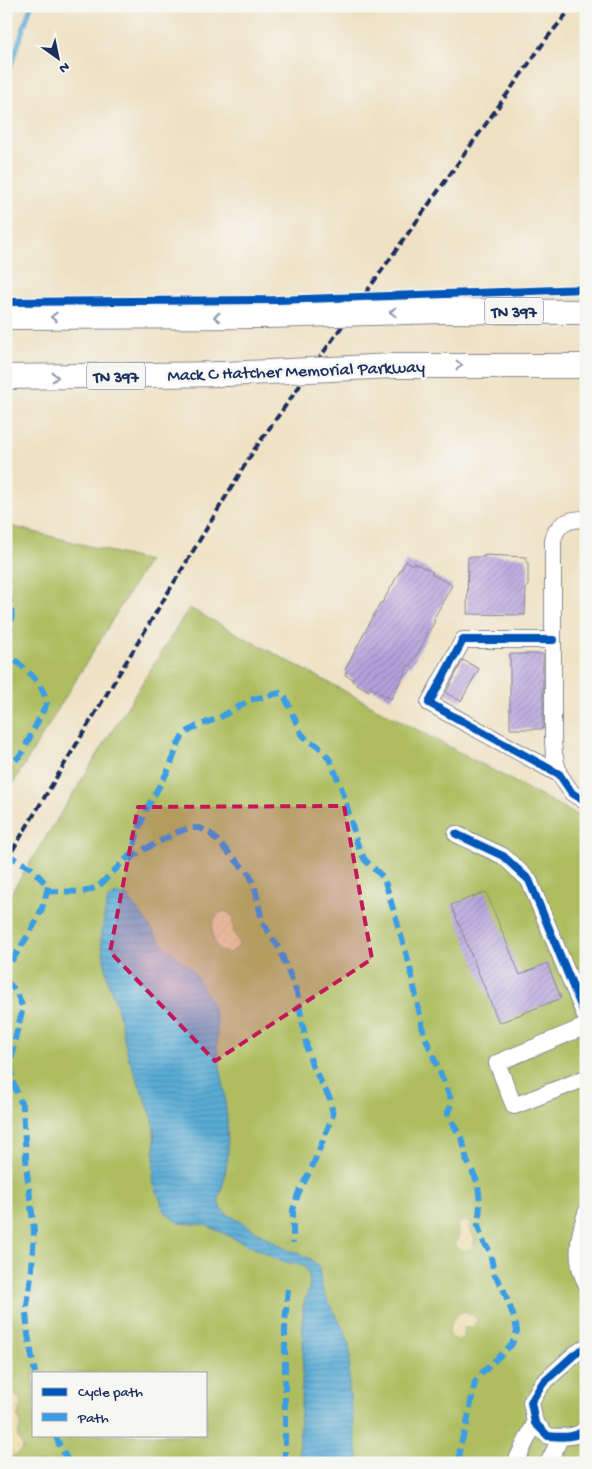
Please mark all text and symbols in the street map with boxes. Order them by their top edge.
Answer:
north arrow [32,32,82,82]
text: N [55,57,72,76]
road number: TN 397 [485,298,543,324]
one-way arrow [389,307,397,317]
one-way arrow [50,312,58,322]
one-way arrow [213,312,220,322]
street label: Mack C Hatcher Memorial Parkway [167,358,425,387]
one-way arrow [456,360,463,370]
road number: TN 397 [87,362,145,390]
one-way arrow [51,371,59,382]
legend [32,1372,208,1436]
text: Cycle path [78,1384,143,1402]
text: Path [77,1410,109,1428]

